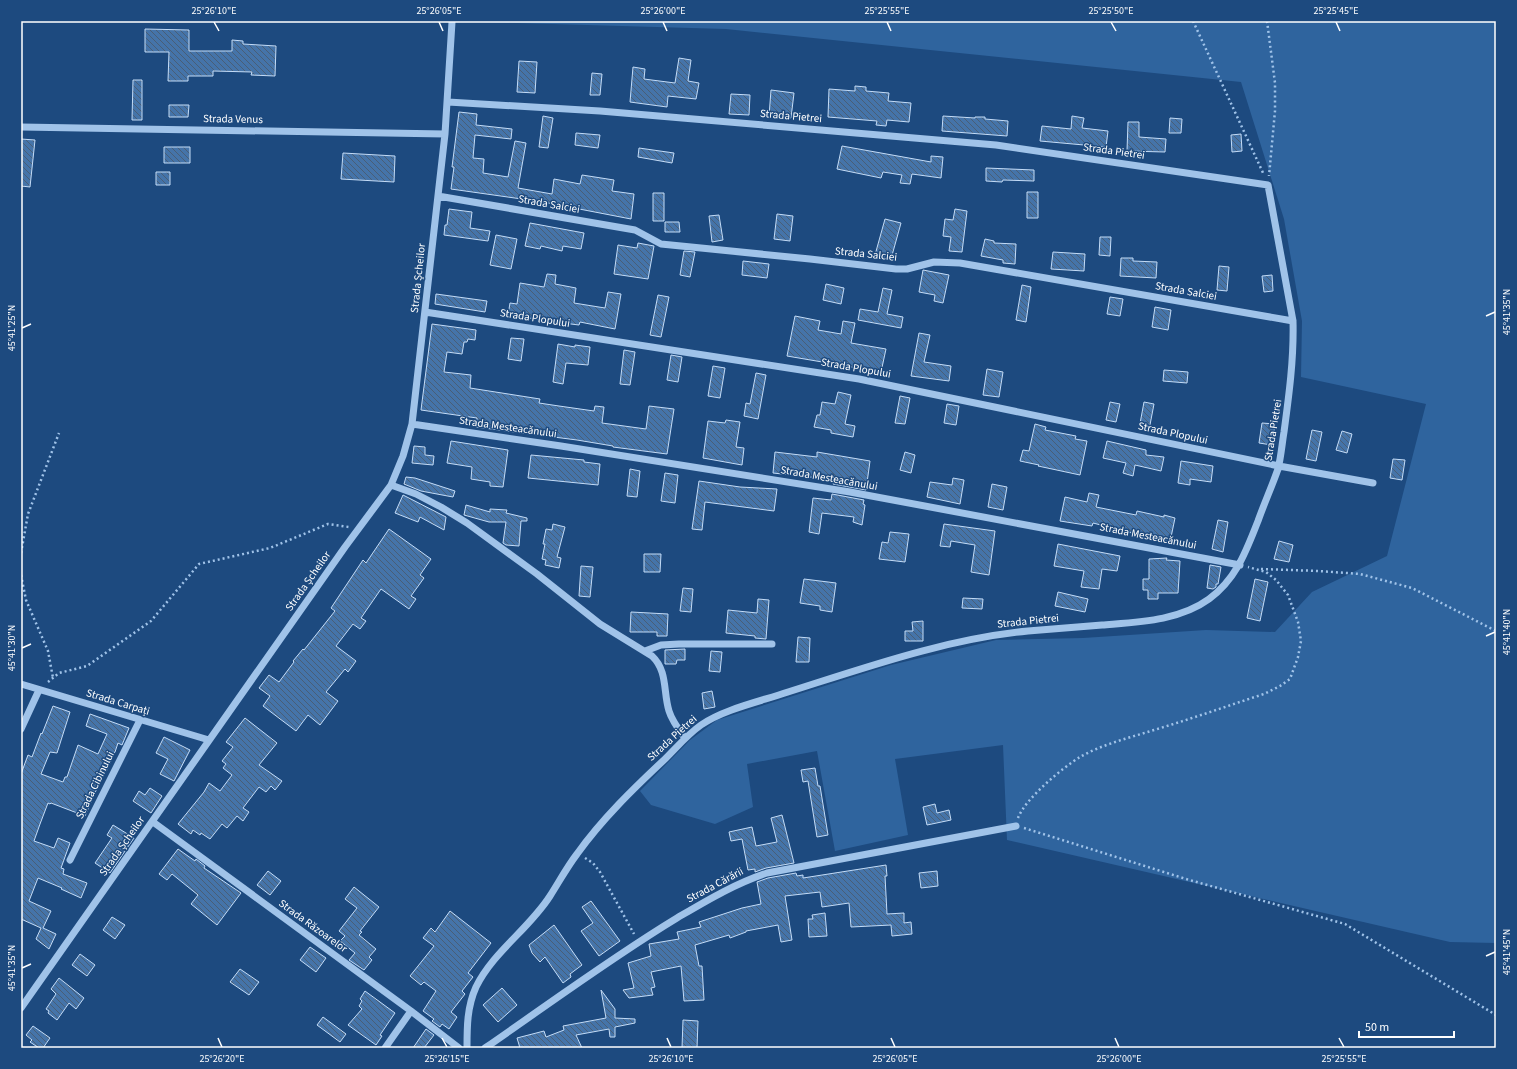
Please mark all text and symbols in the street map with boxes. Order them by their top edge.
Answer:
text: 25°26'10"E [191,4,237,18]
text: 25°26'05"E [416,4,462,18]
text: 25°26'00"E [640,4,686,18]
text: 25°25'55"E [864,4,910,18]
text: 25°25'50"E [1088,4,1134,18]
text: 25°25'45"E [1313,4,1359,18]
street label: Strada Pietrei [759,106,823,126]
street label: Strada Venus [203,111,263,127]
street label: Strada Pietrei [1082,139,1146,163]
street label: Strada Salciei [517,191,581,217]
street label: Strada Șcheilor [407,242,429,314]
street label: Strada Salciei [834,243,898,265]
street label: Strada Salciei [1154,278,1218,304]
text: 45°41'35"N [1500,289,1514,335]
text: 45°41'25"N [5,305,19,351]
street label: Strada Plopului [499,305,571,331]
street label: Strada Plopului [820,354,892,382]
street label: Strada Pietrei [1261,398,1285,462]
street label: Strada Mesteacănului [458,413,558,441]
street label: Strada Plopului [1137,418,1209,448]
street label: Strada Mesteacănului [779,462,879,494]
street label: Strada Mesteacănului [1098,519,1198,553]
street label: Strada Șcheilor [282,548,334,614]
text: 45°41'40"N [1500,609,1514,655]
street label: Strada Pietrei [996,610,1060,632]
text: 45°41'30"N [5,625,19,671]
street label: Strada Carpați [84,685,152,719]
street label: Strada Pietrei [644,712,700,764]
street label: Strada Cibinului [72,749,118,821]
street label: Strada Șcheilor [96,813,148,879]
street label: Strada Cărării [684,864,746,906]
street label: Strada Răzoarelor [276,896,351,956]
text: 45°41'45"N [1500,929,1514,975]
text: 45°41'35"N [5,945,19,991]
scale bar [1359,1013,1454,1039]
text: 50 m [1365,1019,1389,1036]
text: 25°26'20"E [199,1052,245,1066]
text: 25°26'15"E [424,1052,470,1066]
text: 25°26'10"E [648,1052,694,1066]
text: 25°26'05"E [872,1052,918,1066]
text: 25°26'00"E [1096,1052,1142,1066]
text: 25°25'55"E [1321,1052,1367,1066]

